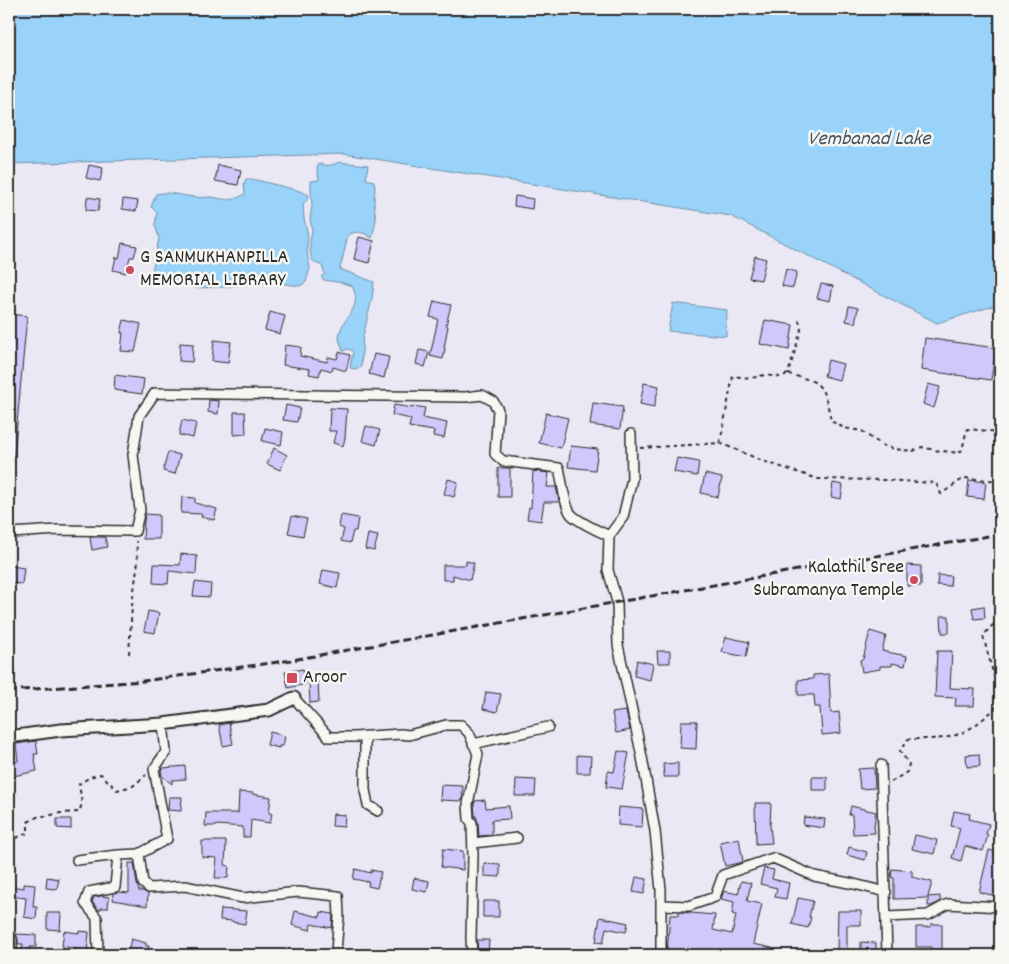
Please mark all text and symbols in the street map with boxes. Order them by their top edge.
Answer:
water label: Vembanad Lake [807,125,932,155]
place label: G SANMUKHANPILLA MEMORIAL LIBRARY [140,244,289,295]
marker: G SANMUKHANPILLA MEMORIAL LIBRARY [124,264,136,276]
place label: Kalathil Sree Subramanya Temple [753,554,904,605]
marker: Kalathil Sree Subramanya Temple [908,574,920,586]
place label: Aroor [303,664,347,692]
marker: Aroor [285,671,299,685]

